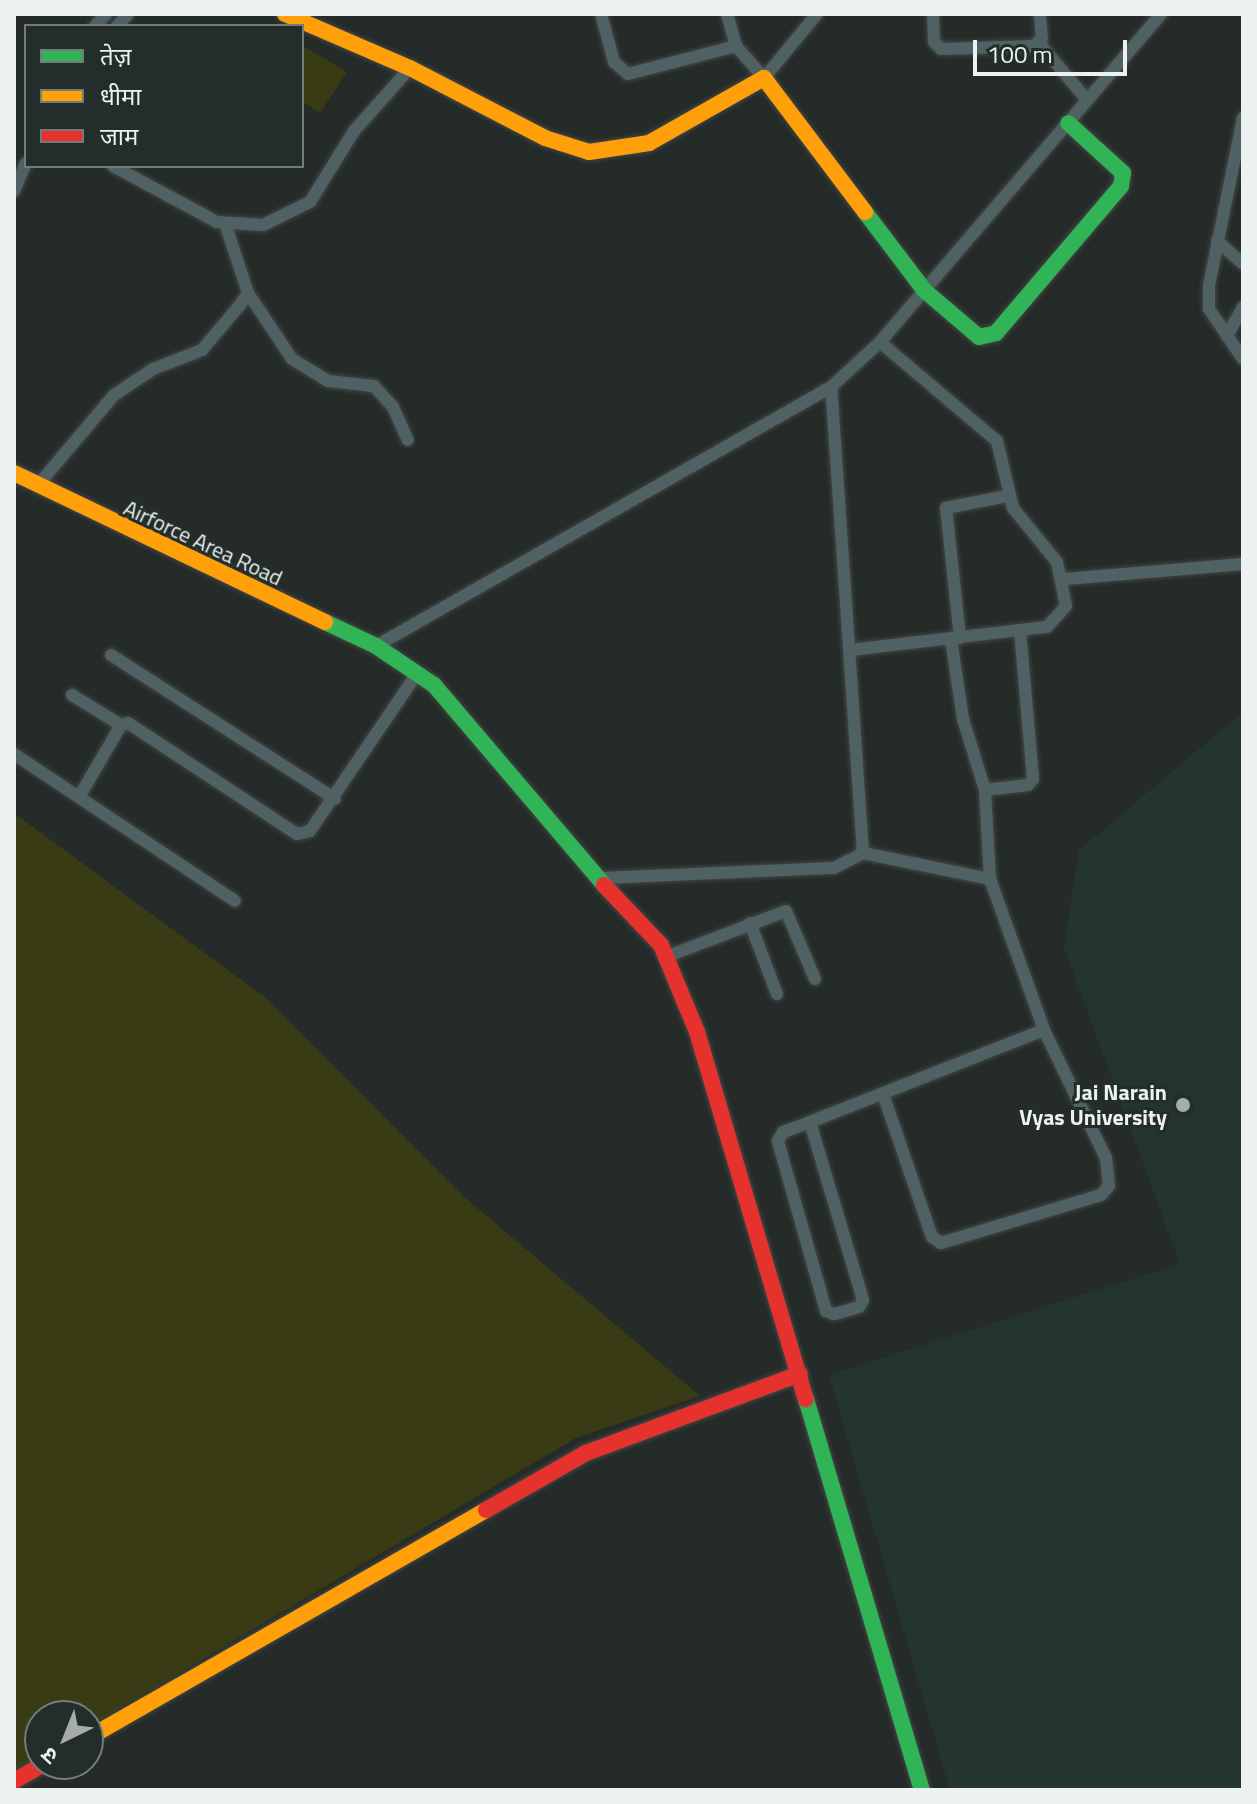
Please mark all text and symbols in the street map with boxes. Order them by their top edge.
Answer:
legend [24,24,304,168]
scale bar [977,24,1131,74]
text: 100 m [987,36,1053,72]
text: तेज़ [100,38,132,74]
text: धीमा [100,78,142,114]
text: जाम [100,118,138,154]
street label: Airforce Area Road [119,495,287,591]
place label: Jai Narain Vyas University [1019,1079,1167,1130]
marker: Jai Narain Vyas University [1174,1096,1192,1114]
north arrow [24,1700,104,1780]
text: उ [33,1739,65,1773]

